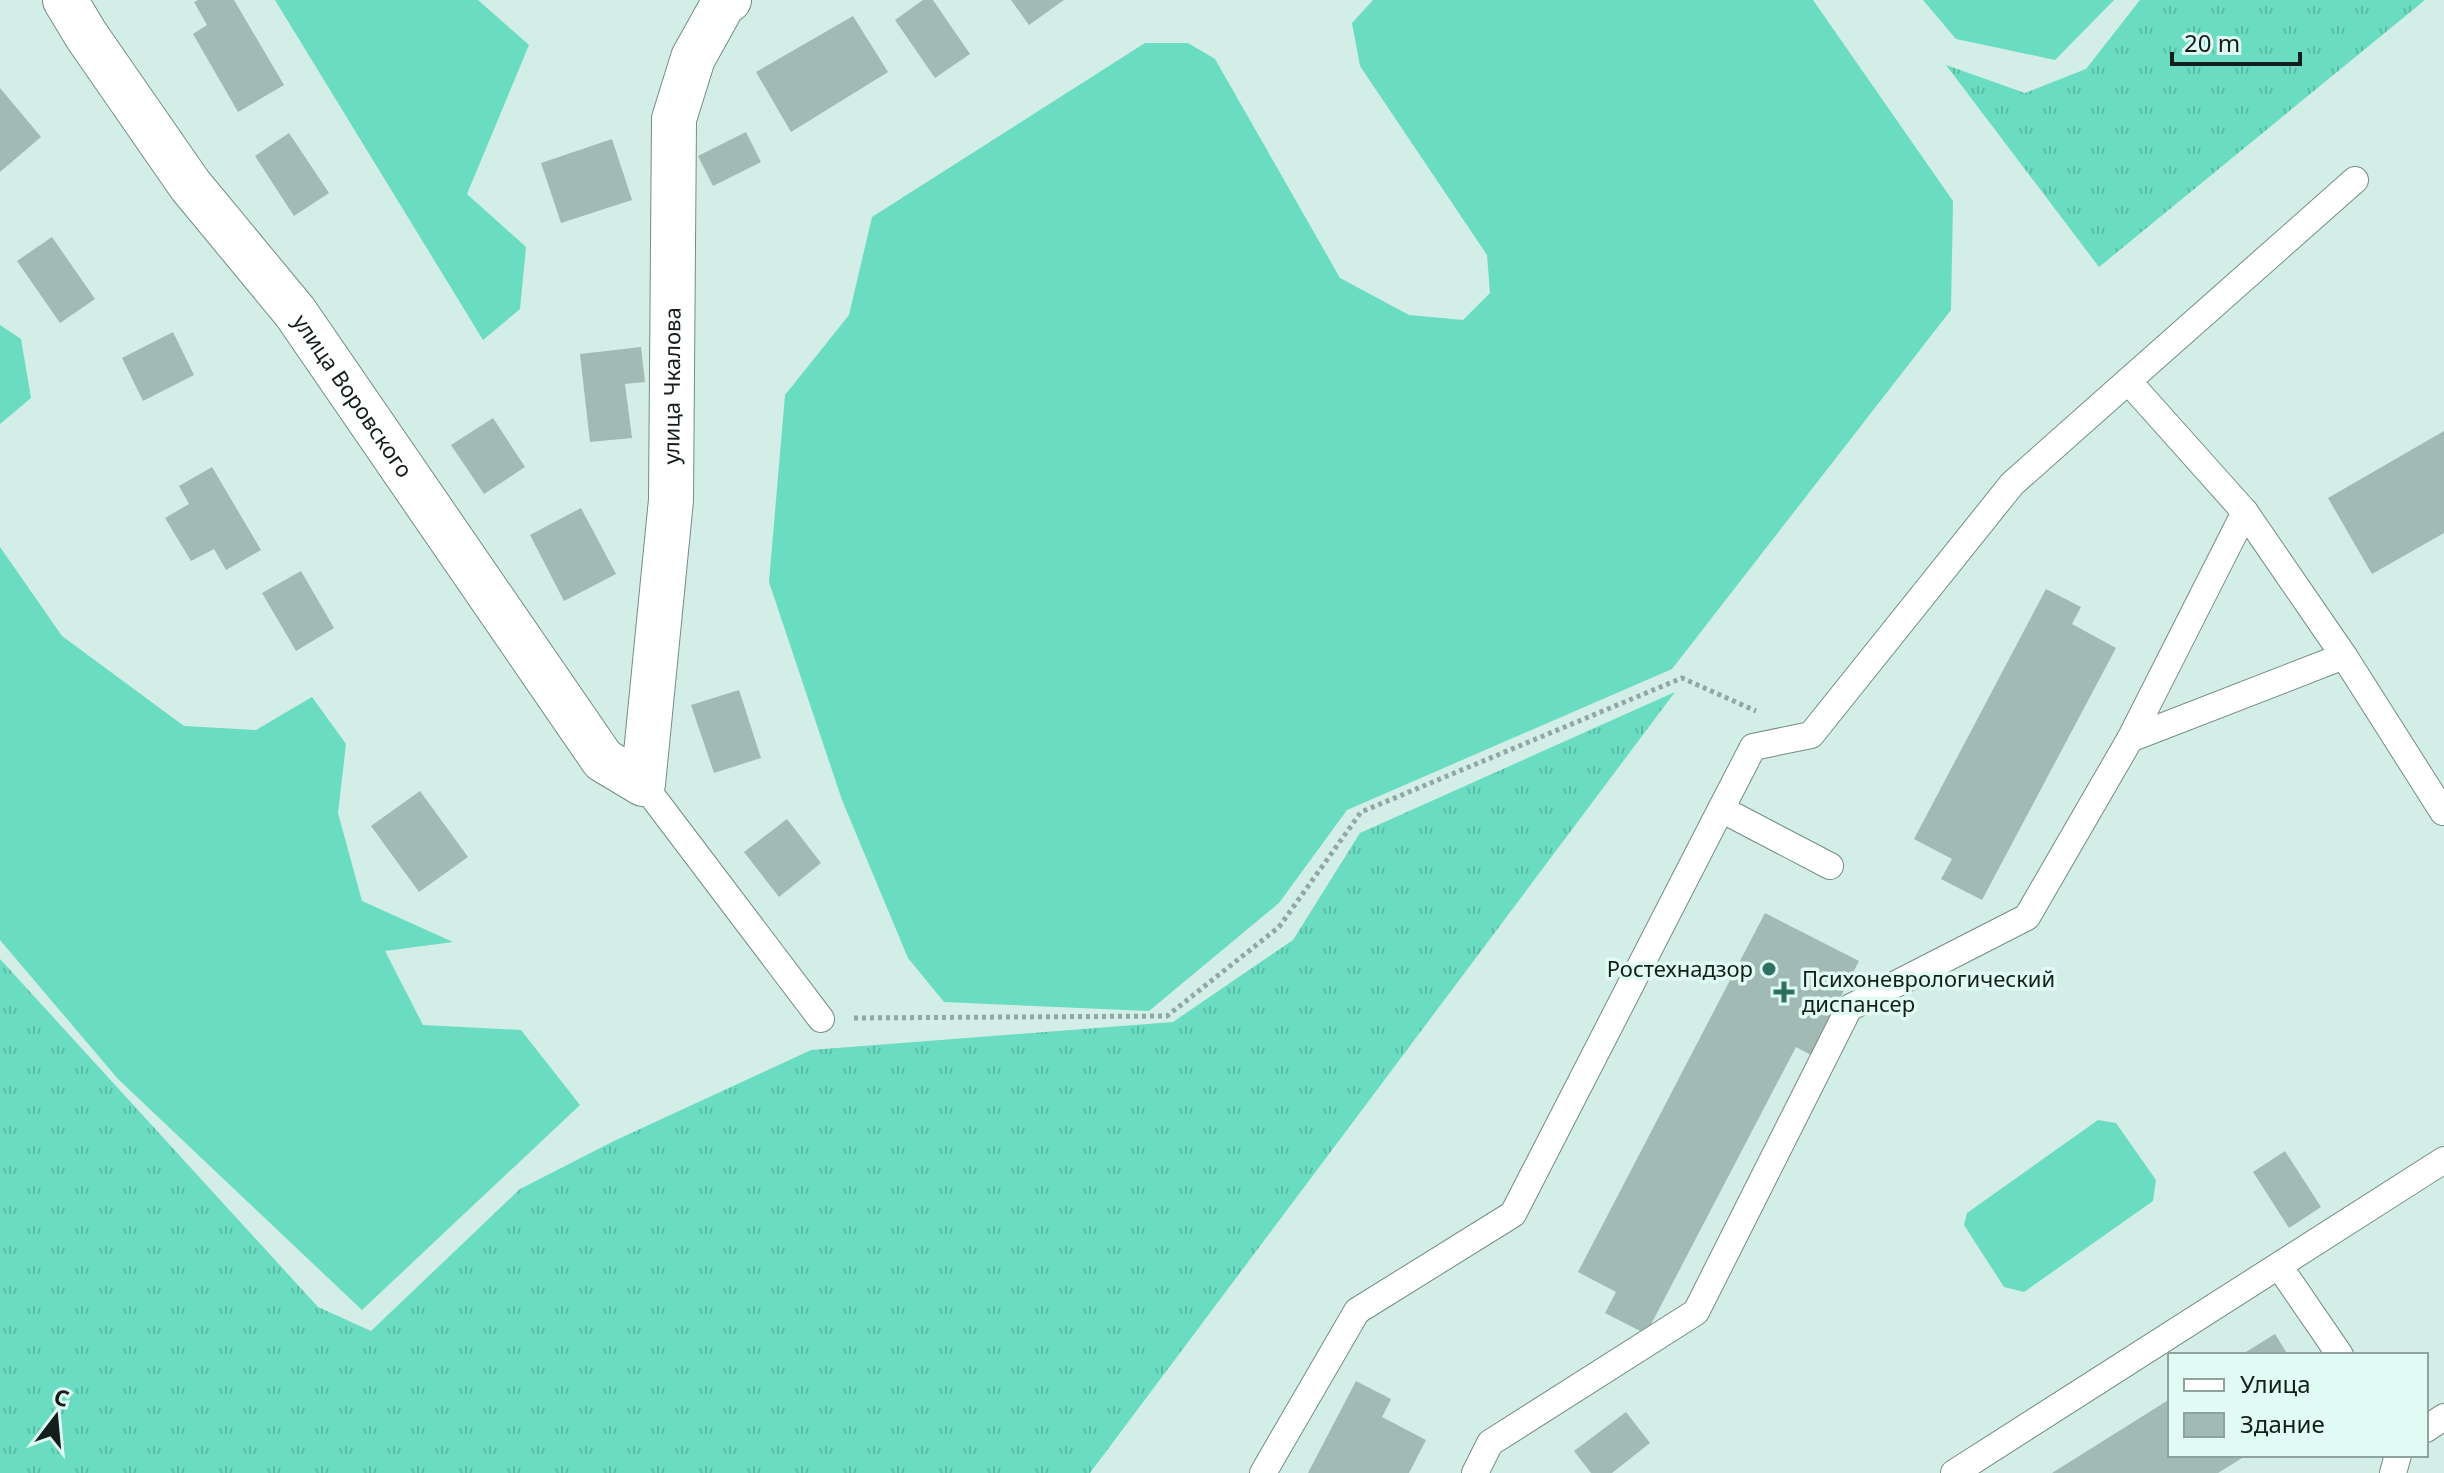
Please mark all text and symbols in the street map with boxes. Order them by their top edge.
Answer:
scale bar [2172,16,2300,66]
text: 20 m [2184,26,2240,59]
street label: улица Чкалова [655,307,687,464]
street label: улица Воровского [287,308,420,483]
place label: Ростехнадзор [1607,953,1753,983]
marker: Ростехнадзор [1760,960,1778,978]
place label: Психоневрологический диспансер [1802,963,2055,1018]
marker: Психоневрологический диспансер [1773,981,1795,1003]
legend [2168,1353,2428,1457]
text: Улица [2240,1367,2311,1400]
north arrow [16,1377,96,1457]
text: С [51,1380,73,1413]
text: Здание [2240,1407,2325,1440]

